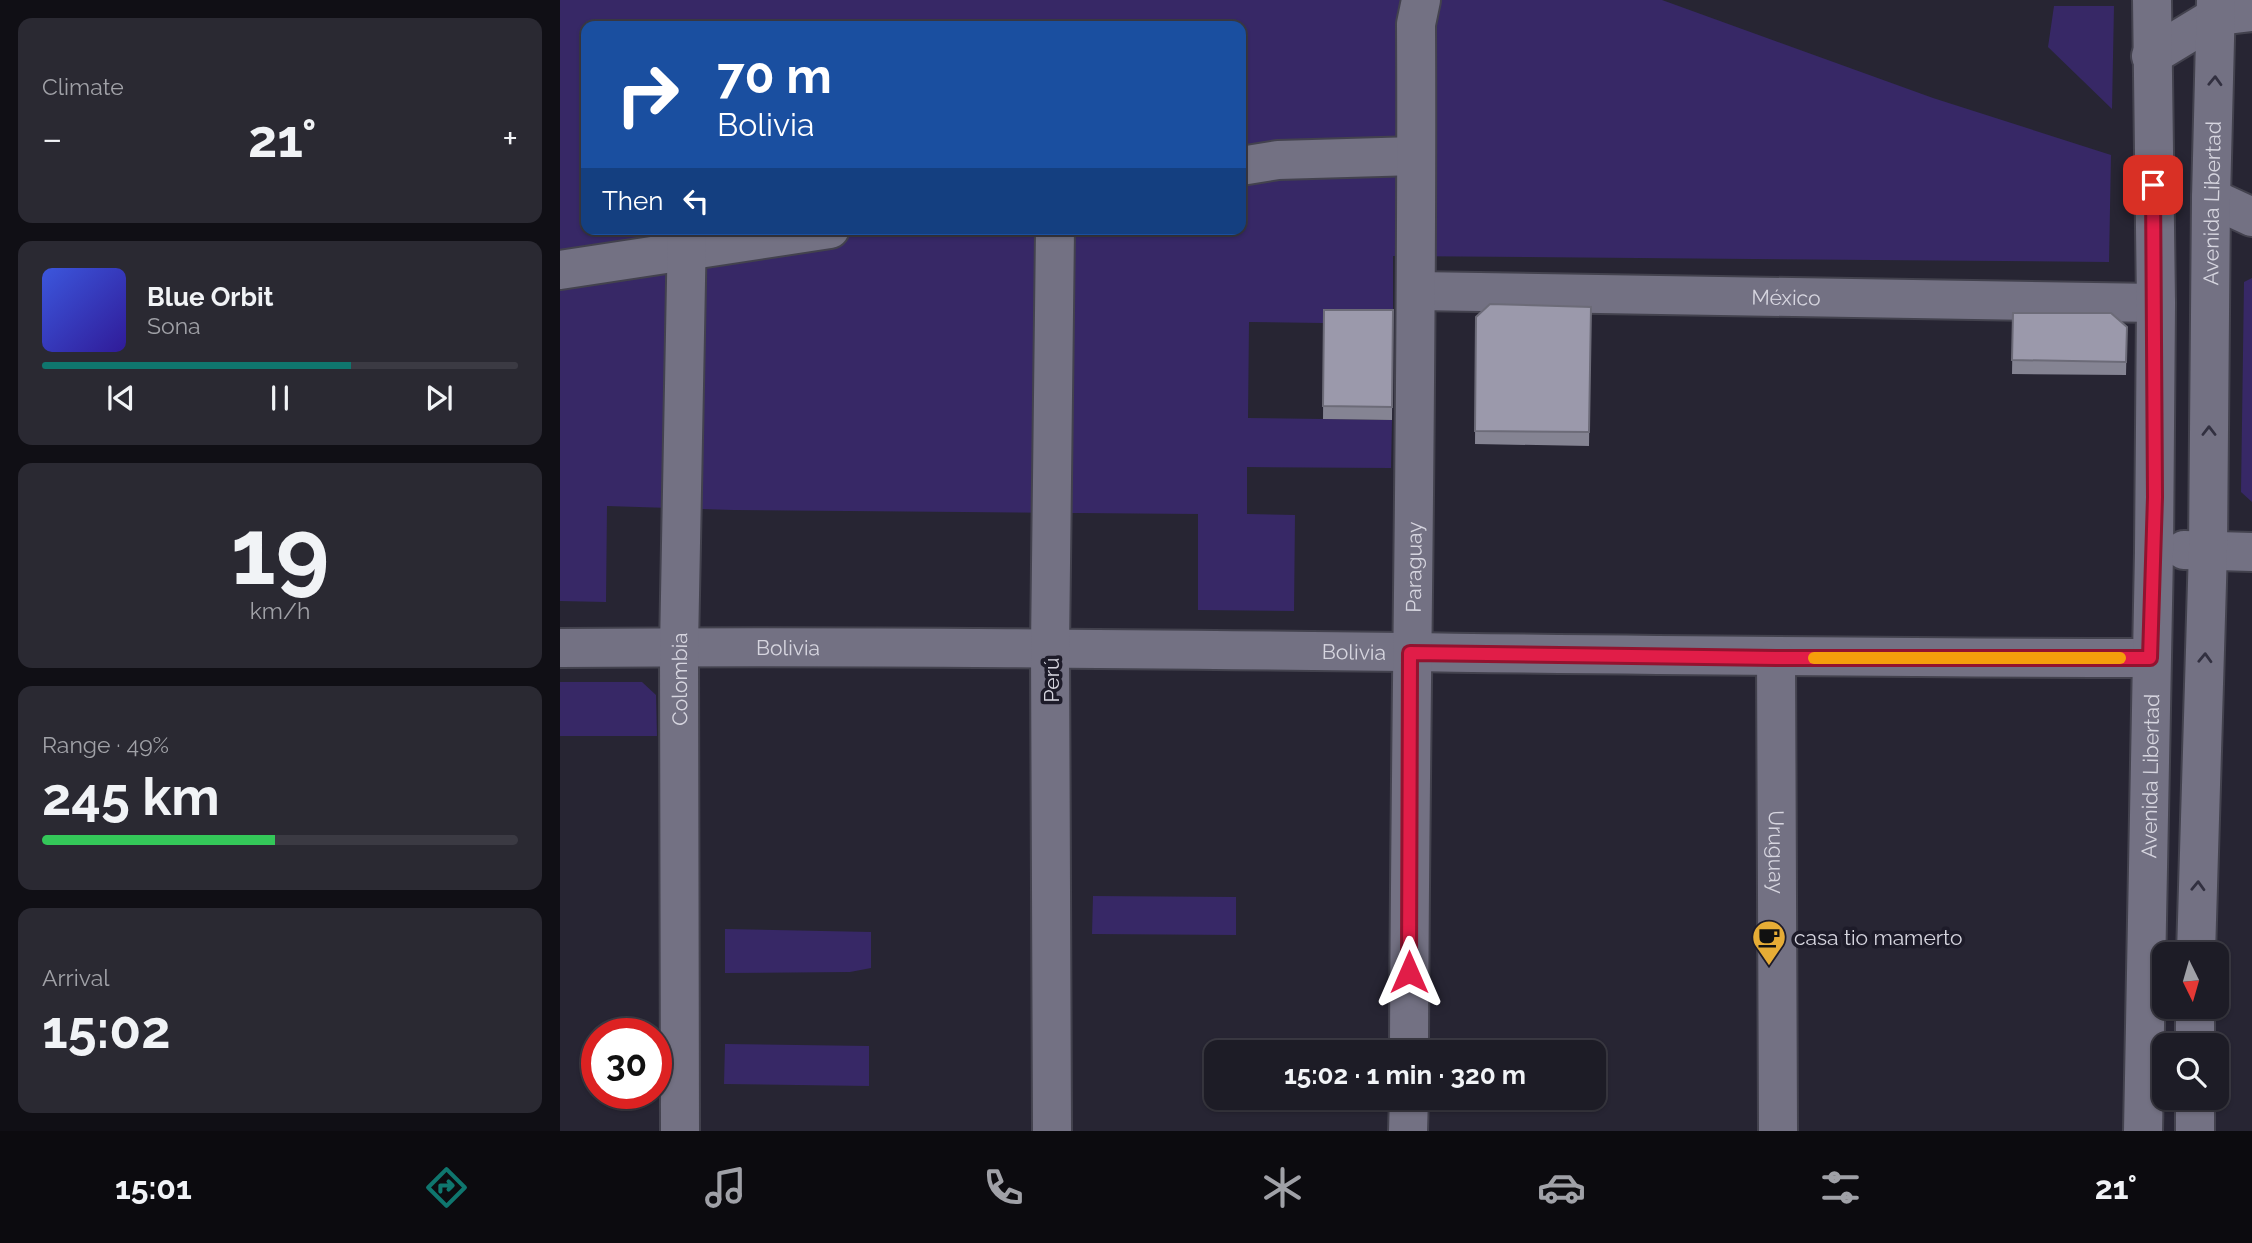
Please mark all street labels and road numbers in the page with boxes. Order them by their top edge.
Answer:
street label: Avenida Libertad [2198,121,2225,286]
street label: México [1751,284,1821,310]
street label: Paraguay [1400,521,1426,613]
street label: Colombia [666,632,692,726]
street label: Bolivia [756,635,820,660]
street label: Bolivia [1322,639,1386,664]
street label: Perú [1039,657,1064,703]
street label: Avenida Libertad [2136,694,2164,859]
street label: Uruguay [1764,810,1789,894]

